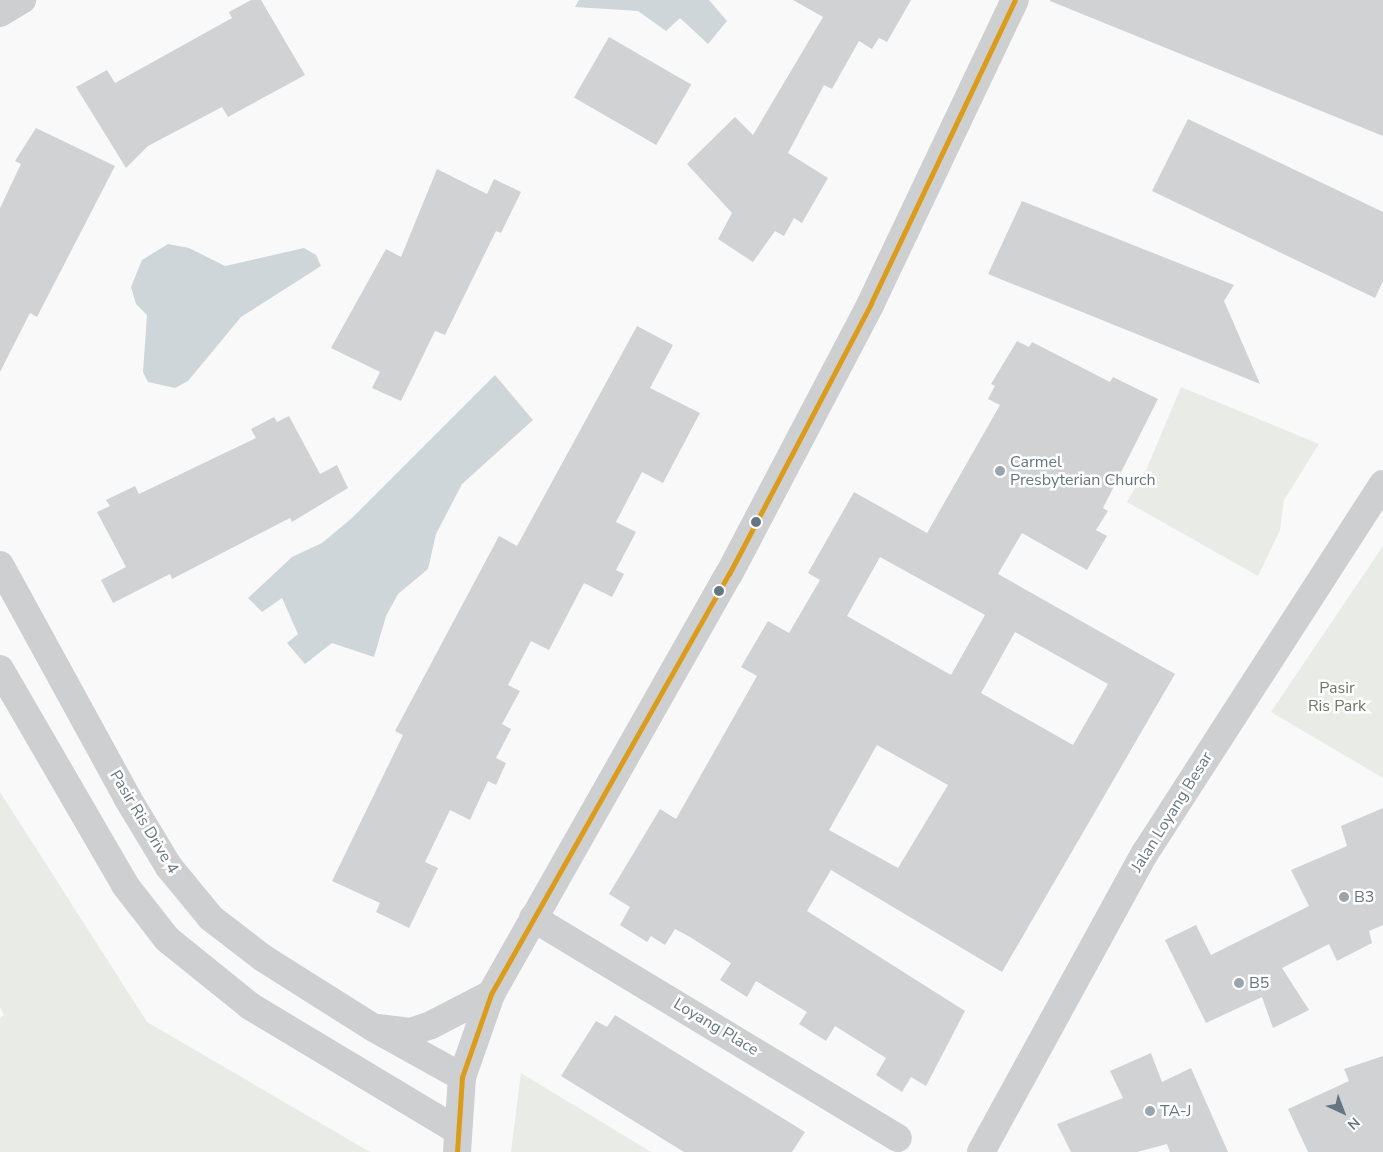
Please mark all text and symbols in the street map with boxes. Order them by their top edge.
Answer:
place label: Carmel Presbyterian Church [1010,452,1155,490]
marker: Carmel Presbyterian Church [994,465,1006,477]
unlabelled marker [751,517,761,527]
unlabelled marker [714,586,724,596]
park label: Pasir Ris Park [1308,678,1366,716]
street label: Jalan Loyang Besar [1127,748,1217,876]
street label: Pasir Ris Drive 4 [106,767,182,877]
place label: B3 [1354,887,1374,907]
marker: B3 [1338,891,1350,903]
place label: B5 [1249,973,1269,993]
marker: B5 [1233,977,1245,989]
street label: Loyang Place [670,994,762,1060]
north arrow [1318,1087,1368,1137]
place label: TA-J [1160,1101,1191,1121]
marker: TA-J [1144,1105,1156,1117]
text: N [1343,1113,1364,1134]

